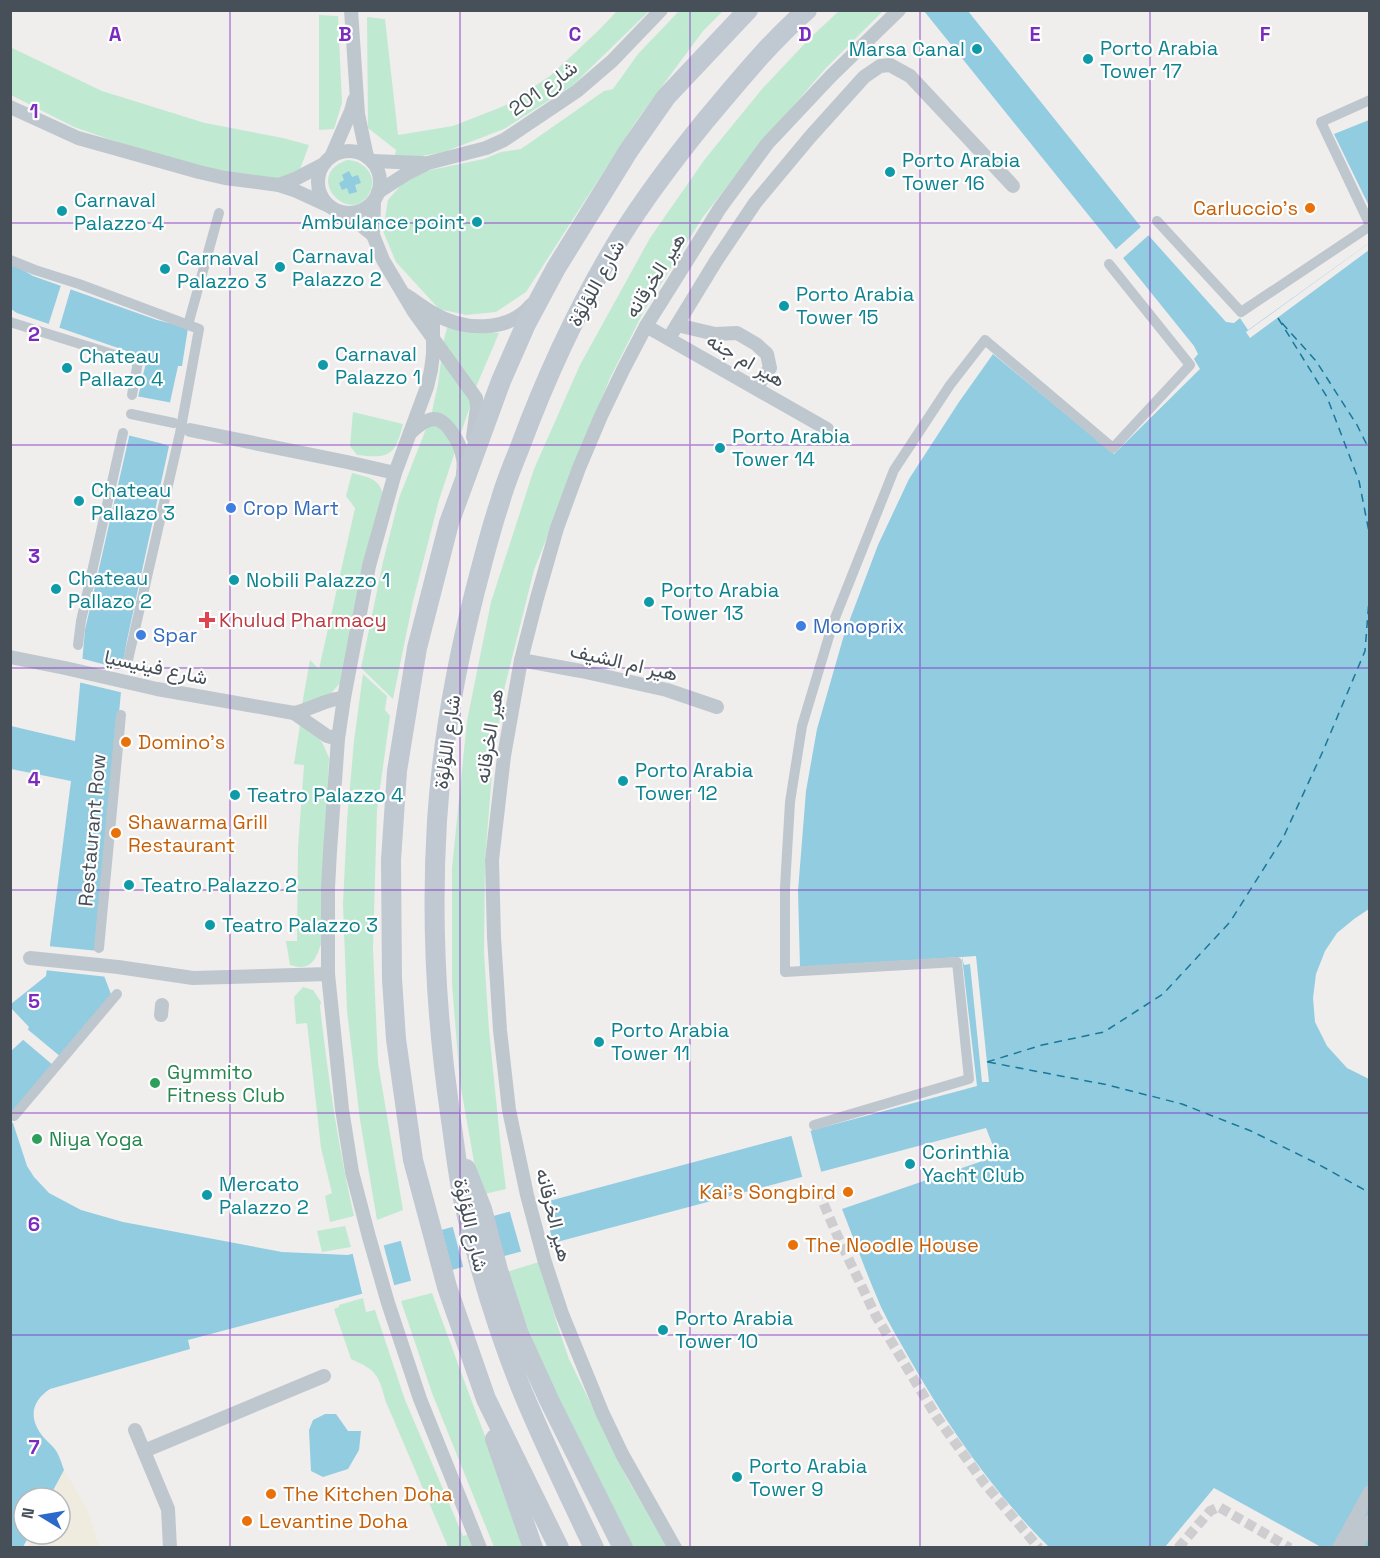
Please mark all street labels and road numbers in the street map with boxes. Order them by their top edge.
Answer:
street label: شارع 201 [504,54,583,122]
street label: هير الخرقانه [619,228,691,322]
street label: شارع اللؤلؤة [562,235,631,331]
street label: هير ام جنه [702,327,790,393]
street label: هير ام الشيف [568,637,680,687]
street label: شارع فينيسيا [102,643,210,692]
street label: هير الخرقانه [469,687,509,785]
street label: شارع اللؤلؤة [428,693,467,791]
street label: Restaurant Row [72,753,112,907]
street label: هير الخرقانه [530,1166,578,1264]
street label: شارع اللؤلؤة [447,1176,494,1274]

